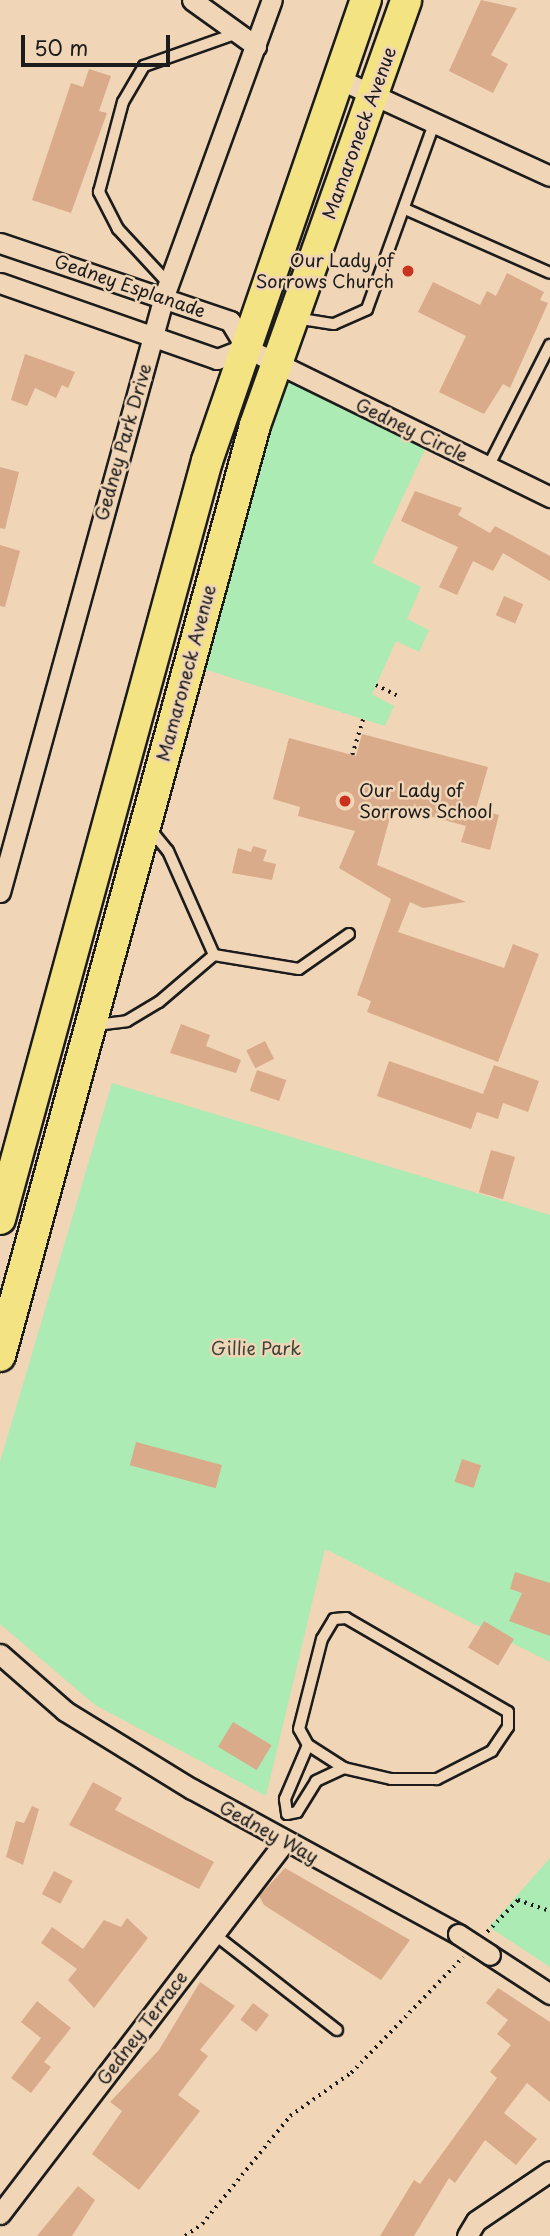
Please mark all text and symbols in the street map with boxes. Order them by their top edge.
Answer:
scale bar [24,21,173,65]
text: 50 m [34,31,88,63]
street label: Mamaroneck Avenue [318,44,400,222]
street label: Gedney Esplanade [51,250,209,322]
place label: Our Lady of Sorrows Church [255,250,394,292]
marker: Our Lady of Sorrows Church [400,263,416,279]
street label: Gedney Park Drive [90,360,156,524]
street label: Gedney Circle [352,393,472,467]
street label: Mamaroneck Avenue [152,583,220,763]
place label: Our Lady of Sorrows School [359,780,492,822]
marker: Our Lady of Sorrows School [337,793,353,809]
park label: Gillie Park [210,1337,302,1359]
street label: Gedney Way [216,1796,322,1868]
street label: Gedney Terrace [92,1967,192,2089]

